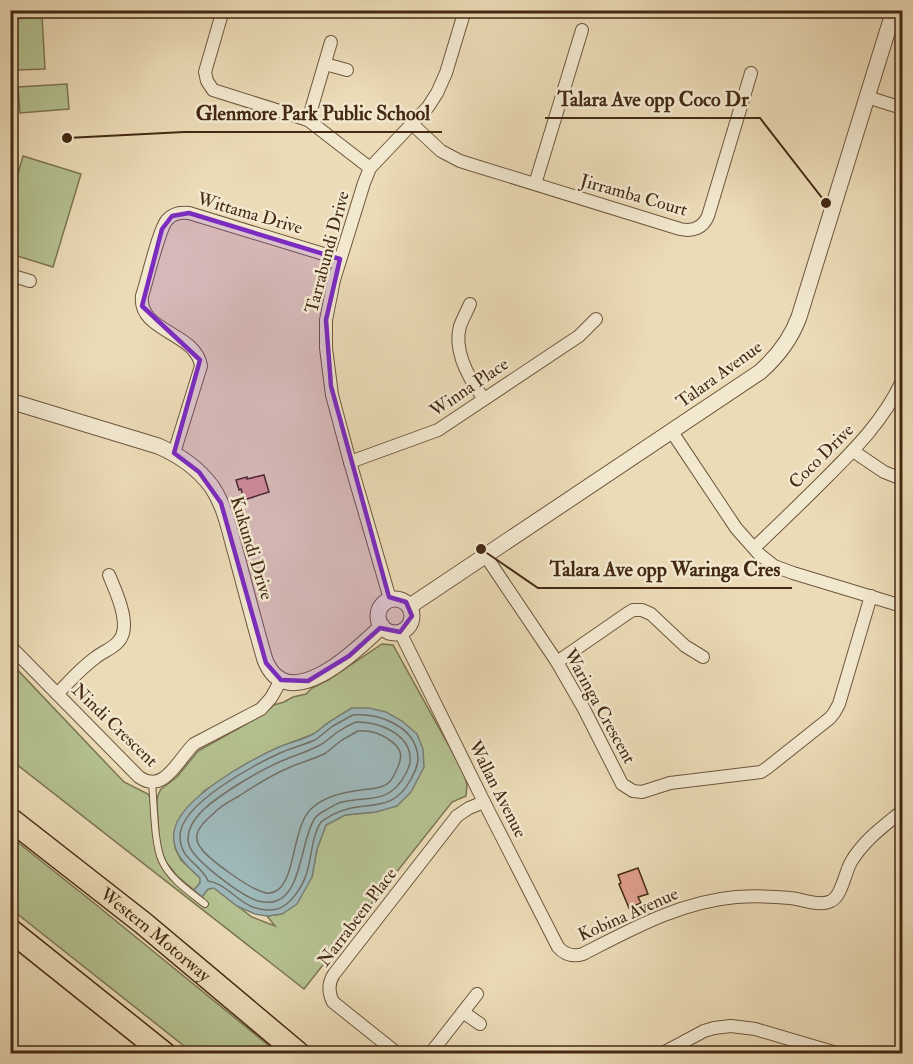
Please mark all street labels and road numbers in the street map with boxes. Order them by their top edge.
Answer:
street label: Jirramba Court [577,169,690,222]
street label: Wittama Drive [194,187,306,240]
street label: Tarrabundi Drive [300,188,355,316]
street label: Talara Avenue [672,335,767,413]
street label: Winna Place [425,352,513,423]
street label: Coco Drive [784,419,859,494]
street label: Kukundi Drive [225,493,278,603]
street label: Waringa Crescent [558,644,641,768]
street label: Nindi Crescent [67,679,163,772]
street label: Wallan Avenue [463,736,532,842]
street label: Narrabeen Place [313,863,402,971]
street label: Western Motorway [94,882,216,988]
street label: Kobina Avenue [575,882,682,947]

